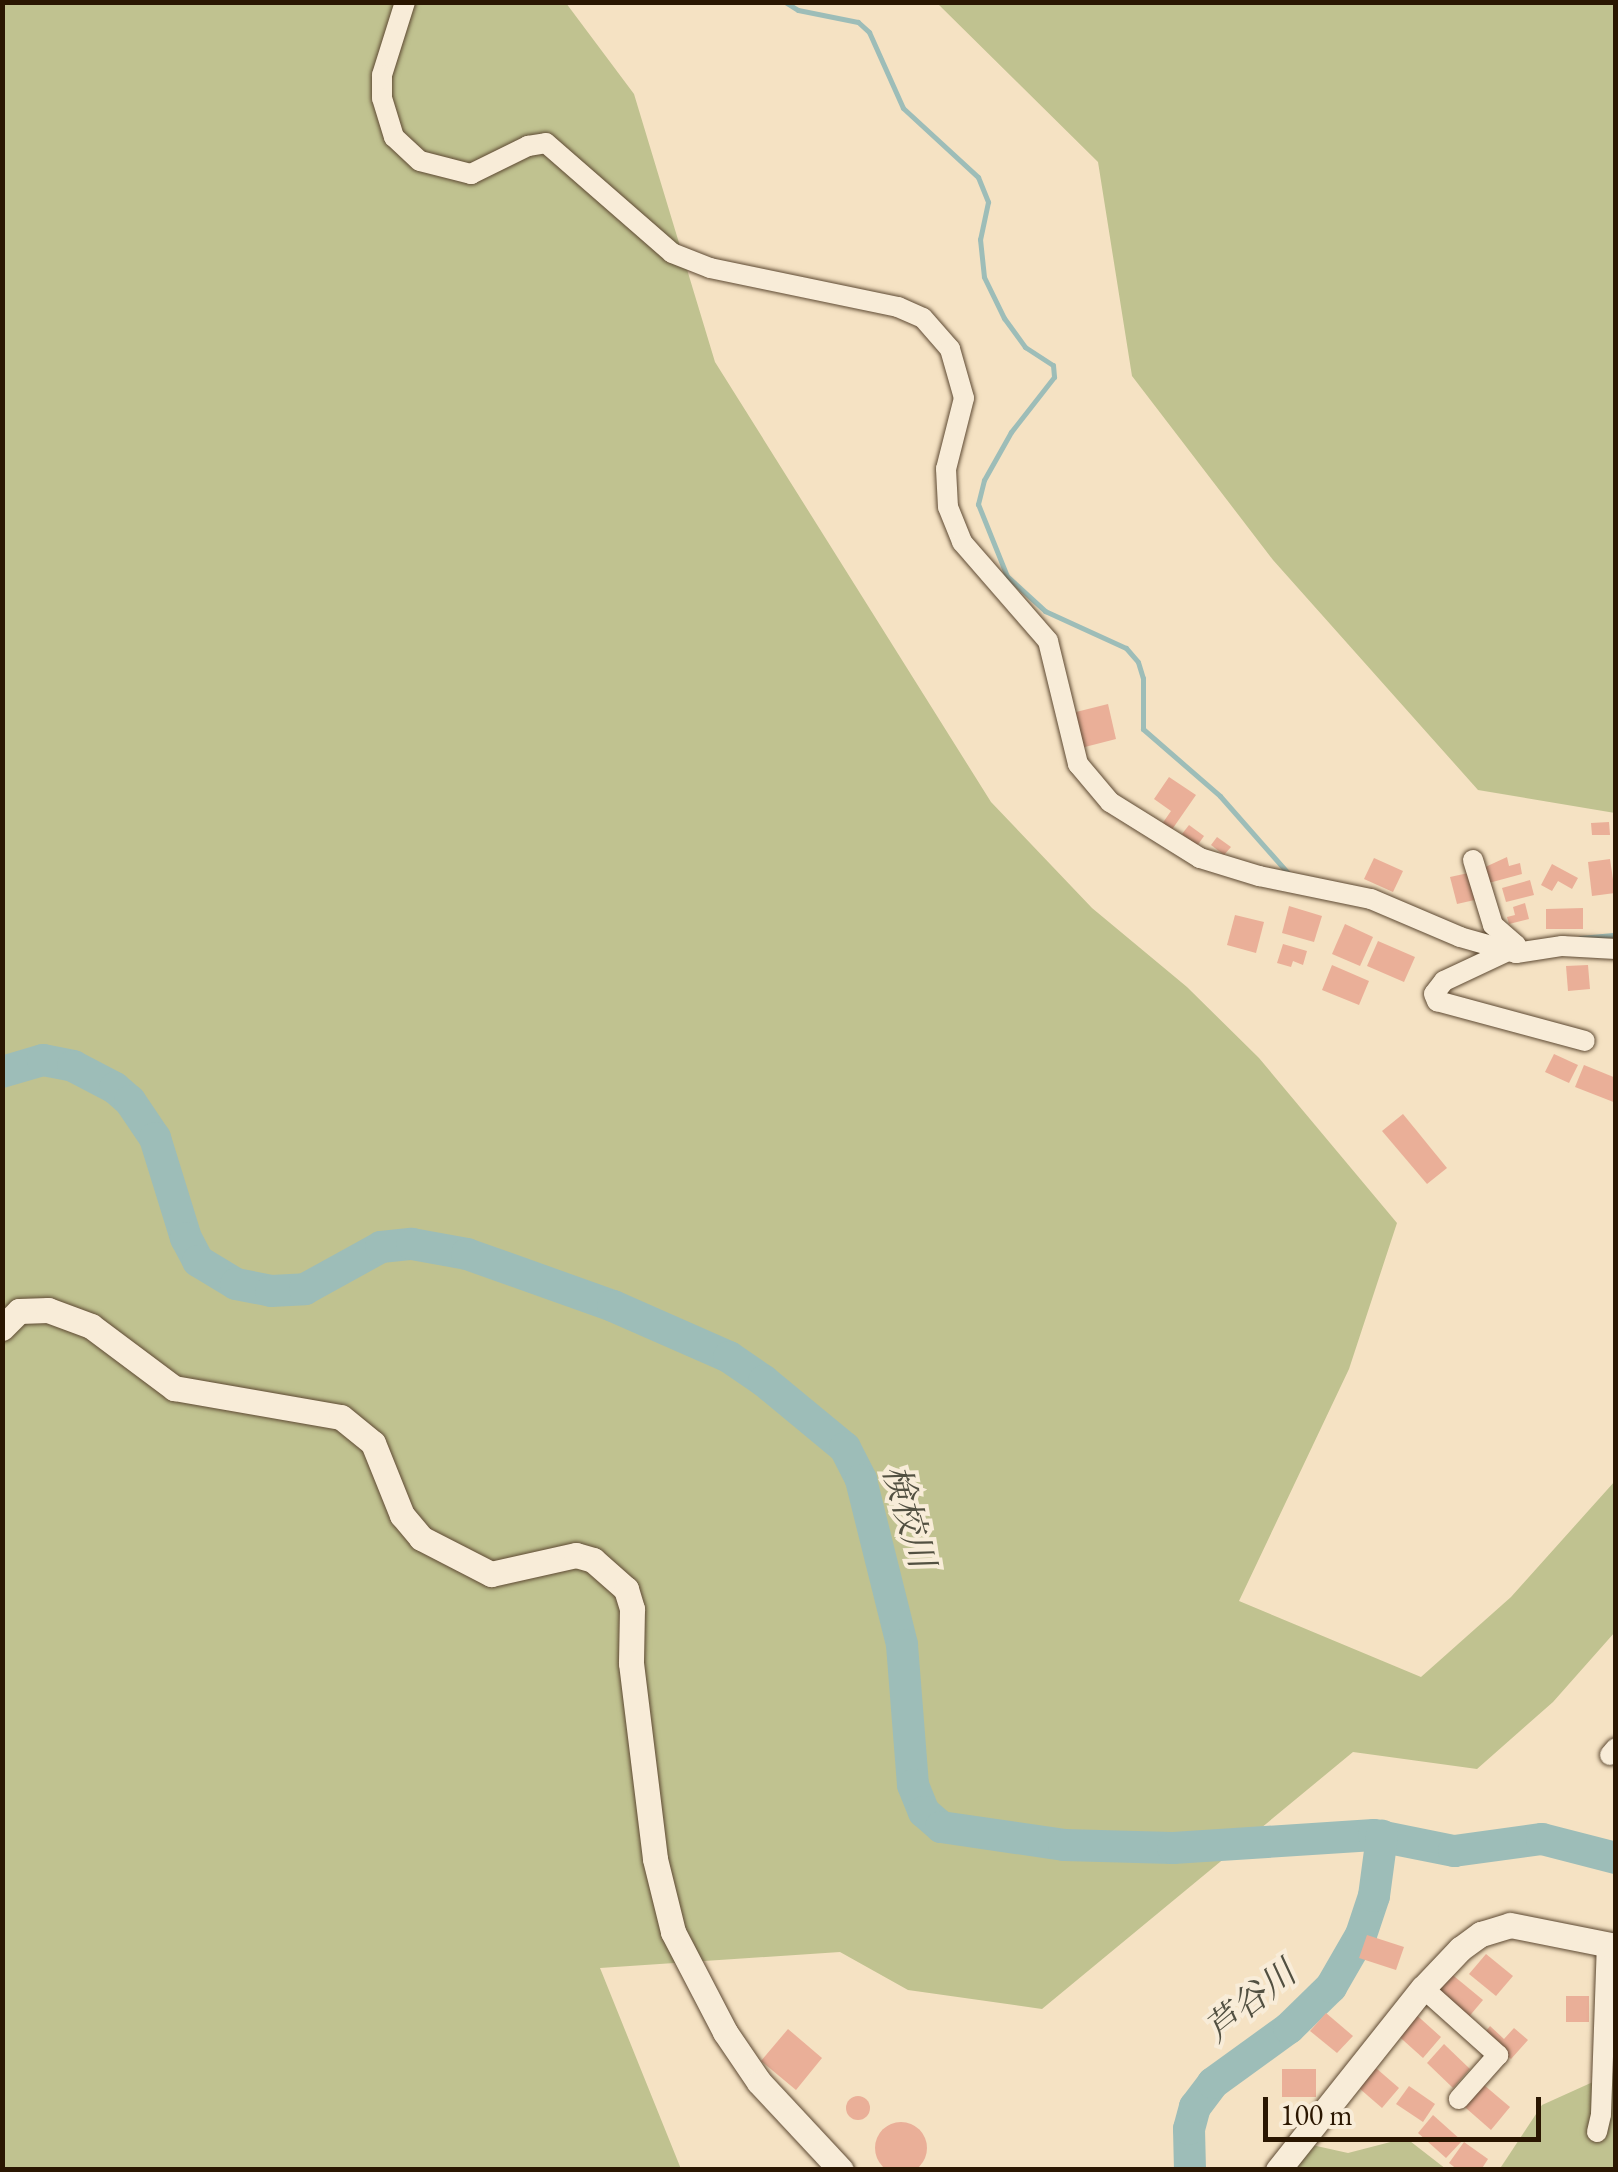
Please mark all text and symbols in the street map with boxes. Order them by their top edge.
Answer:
water label: 検校川 [874,1460,944,1572]
water label: 芦谷川 [1196,1952,1304,2050]
scale bar [1268,2077,1546,2139]
text: 100 m [1280,2095,1353,2134]

